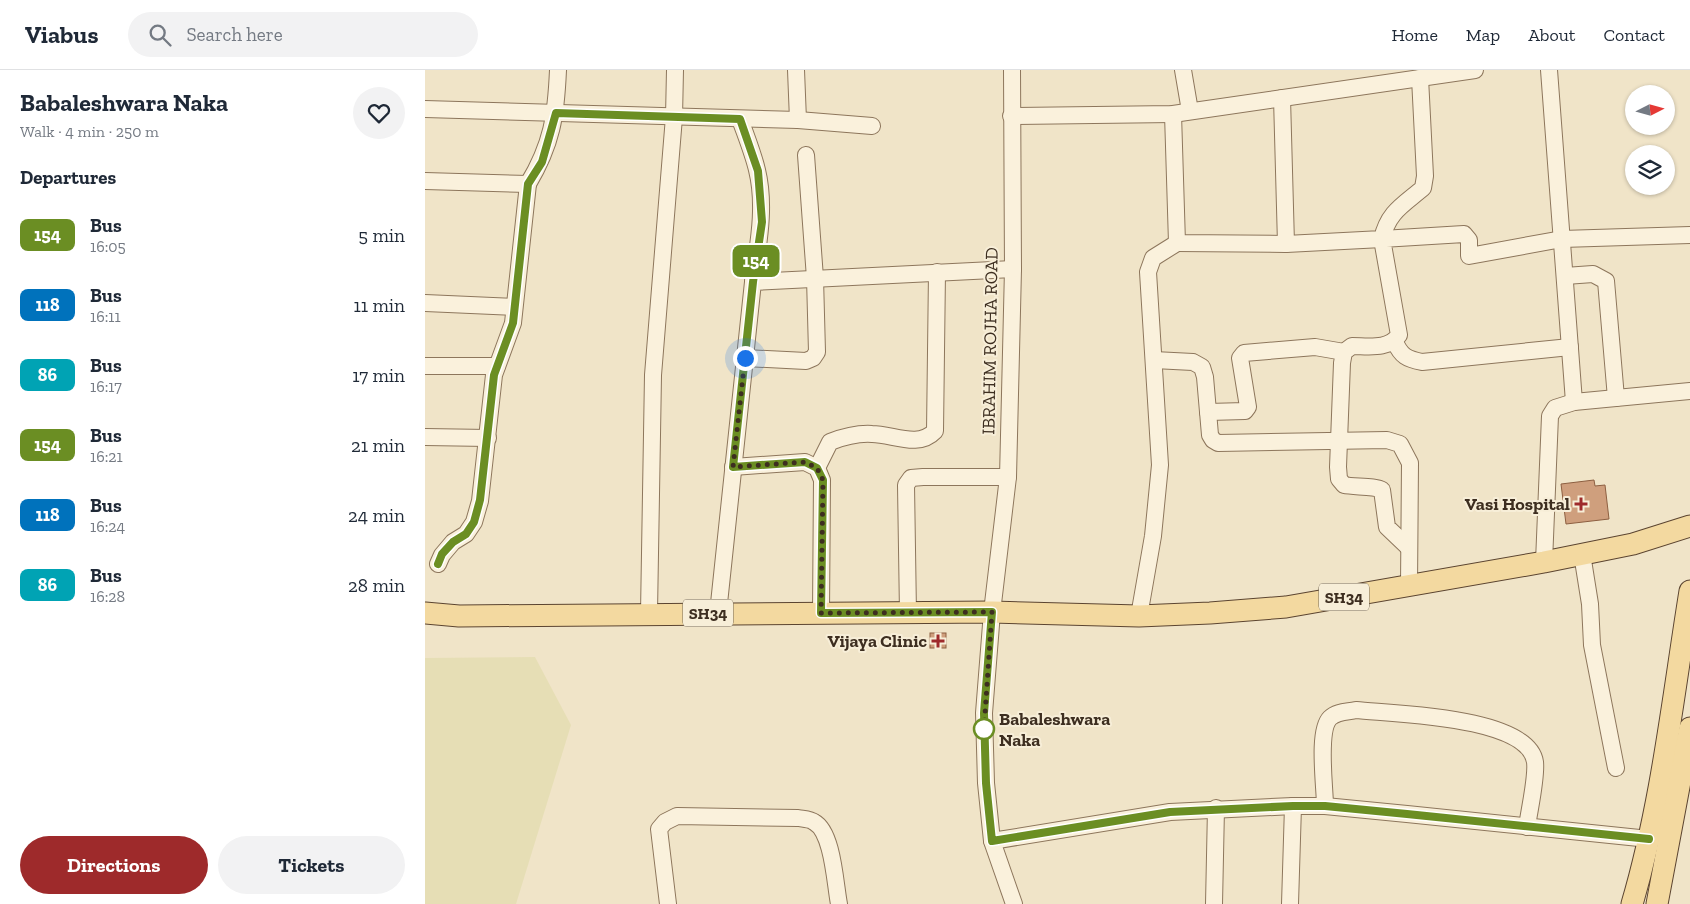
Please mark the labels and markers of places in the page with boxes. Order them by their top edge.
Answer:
place label: Vasi Hospital [1465,493,1570,515]
marker: Vasi Hospital [1574,497,1588,511]
place label: Vijaya Clinic [828,630,928,652]
marker: Vijaya Clinic [931,634,945,648]
place label: Babaleshwara Naka [999,708,1110,751]
marker: Babaleshwara Naka [973,718,995,740]

